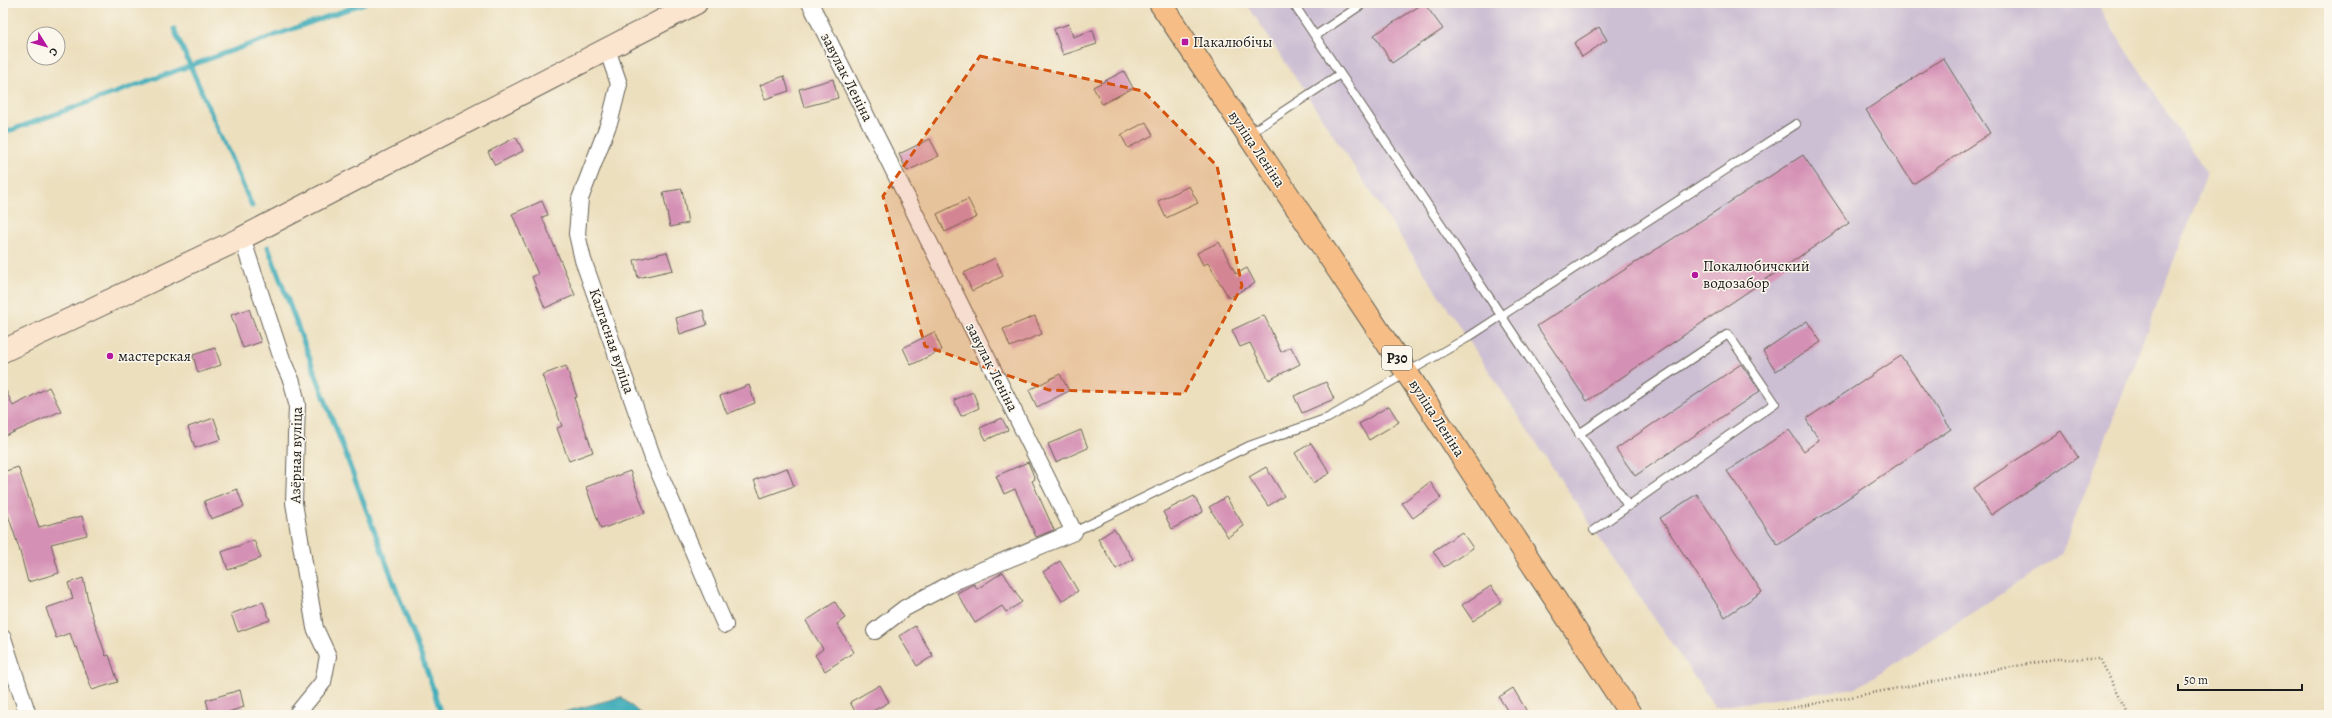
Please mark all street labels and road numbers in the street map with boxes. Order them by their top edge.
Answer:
street label: завулак Леніна [816,29,878,125]
street label: вуліца Леніна [1224,107,1290,191]
street label: Калгасная вуліца [585,286,639,396]
street label: завулак Леніна [961,319,1023,415]
road number: Р30 [1382,346,1412,370]
street label: вуліца Леніна [1404,375,1470,461]
street label: Азёрная вуліца [285,406,307,504]

